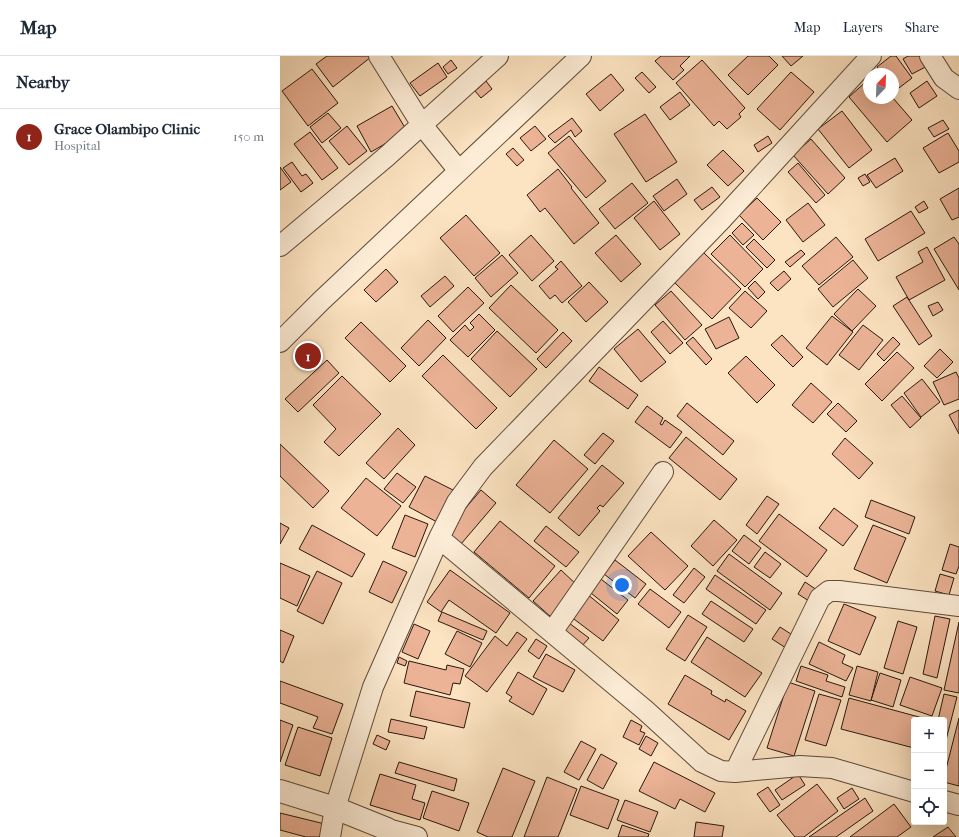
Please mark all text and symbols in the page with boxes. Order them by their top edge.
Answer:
text: Map [20,17,56,39]
text: Map [794,19,821,36]
text: Layers [843,19,883,36]
text: Share [905,19,939,36]
north arrow [863,68,899,104]
text: Nearby [16,72,70,92]
text: Grace Olambipo Clinic [54,120,200,138]
text: 1 [27,129,31,144]
text: 150 m [233,129,264,144]
text: Hospital [54,138,101,153]
pin: 1 [295,341,321,371]
your location [612,575,632,595]
map controls [911,717,947,825]
button: + [911,717,947,753]
button: − [911,753,947,789]
button: locate [911,789,947,825]

